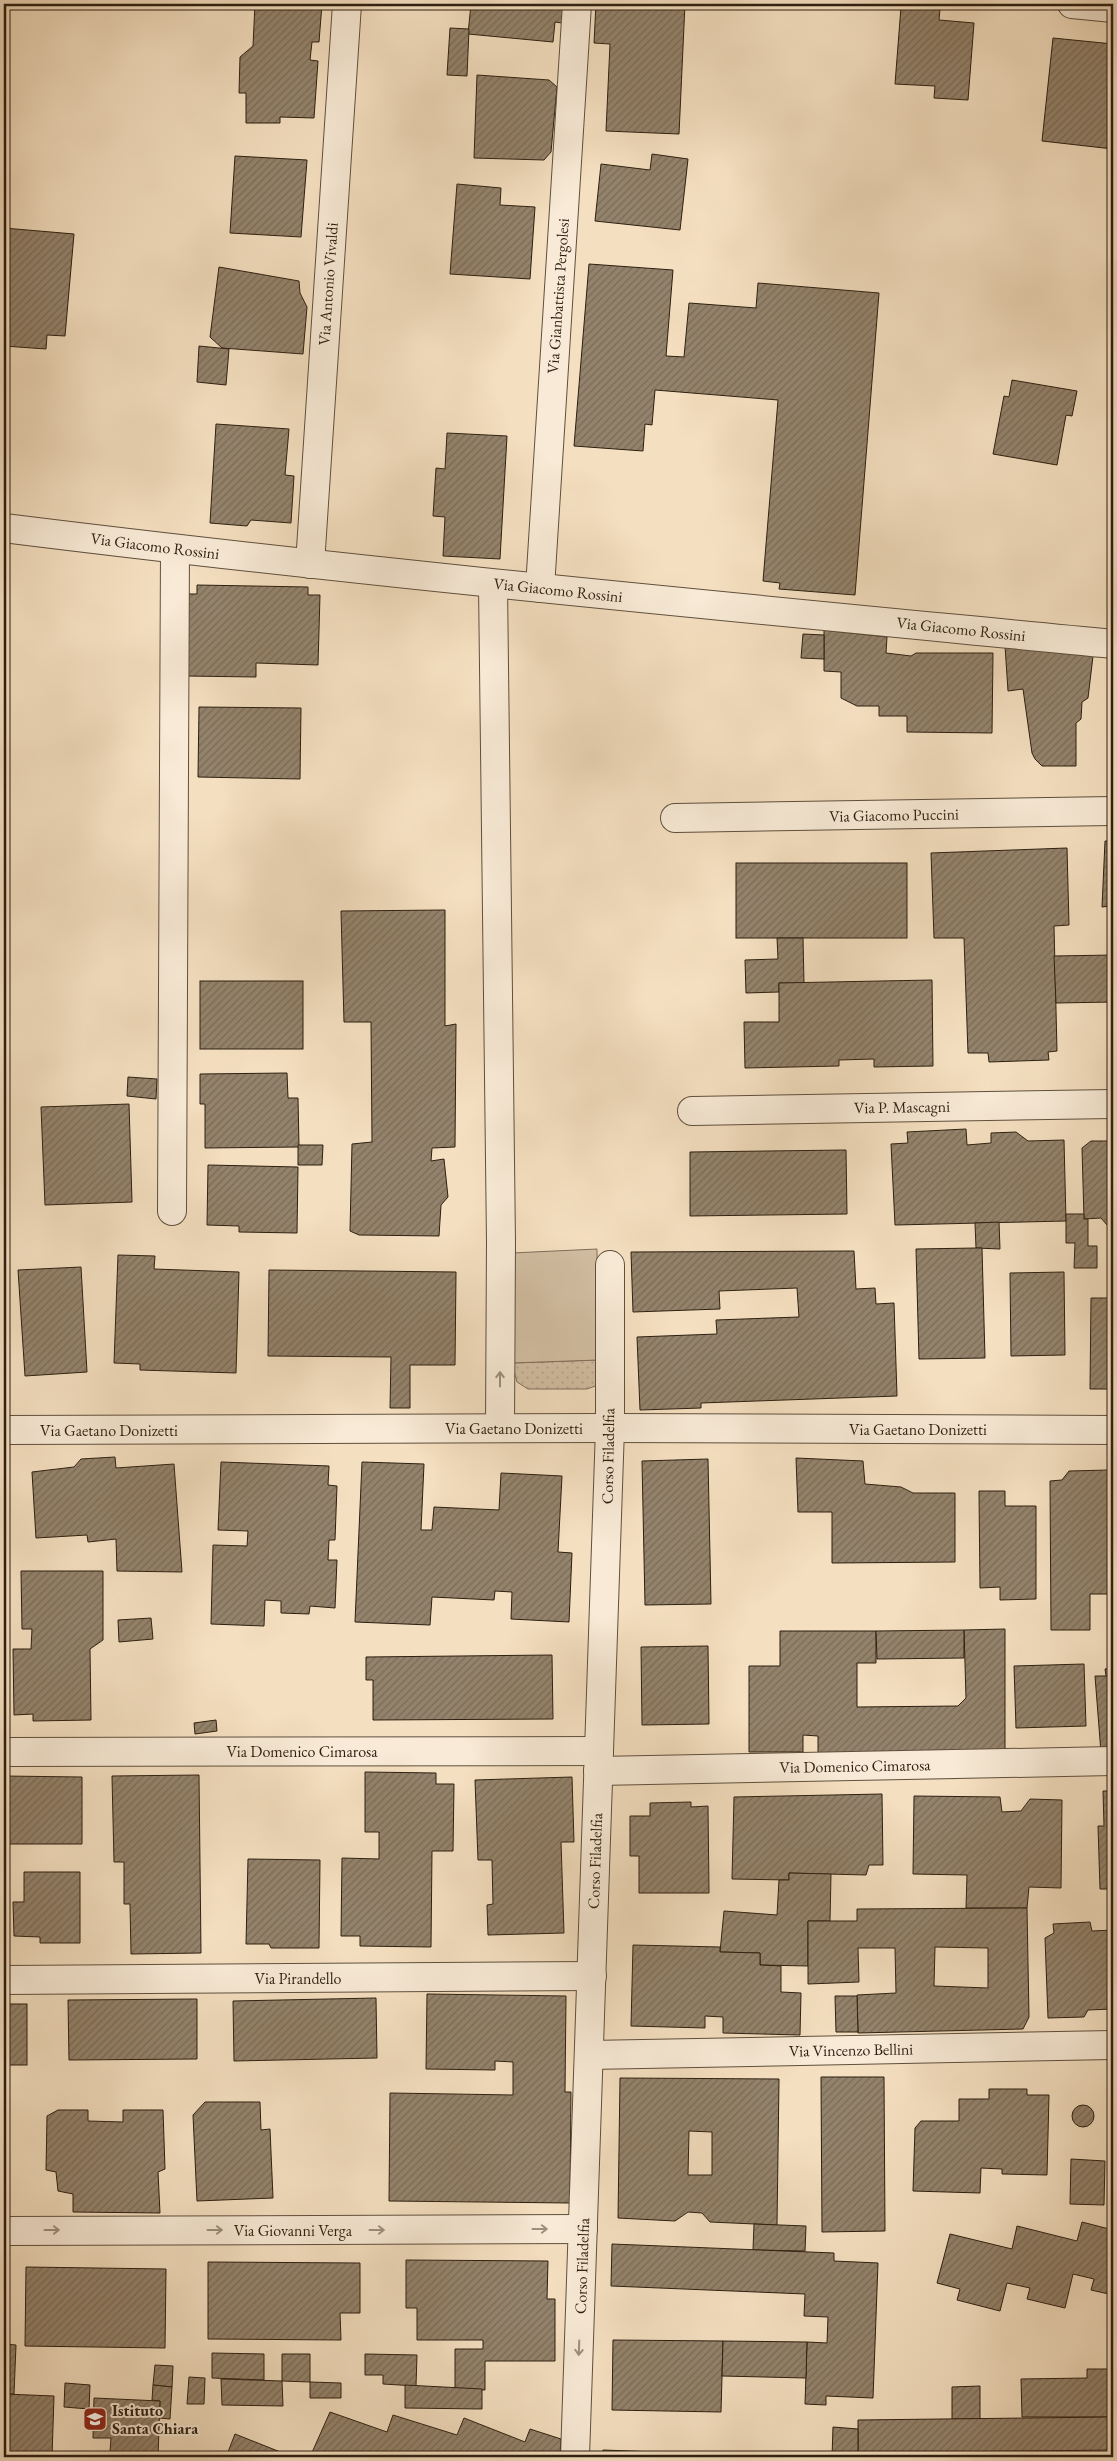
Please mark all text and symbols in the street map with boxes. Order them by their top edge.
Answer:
street label: Via Gianbattista Pergolesi [542,217,574,374]
street label: Via Antonio Vivaldi [313,222,343,346]
street label: Via Giacomo Rossini [89,528,221,564]
street label: Via Giacomo Rossini [492,573,624,607]
street label: Via Giacomo Rossini [895,612,1027,646]
street label: Via Giacomo Puccini [829,803,959,827]
street label: Via P. Mascagni [854,1096,950,1118]
one-way arrow [495,1372,505,1388]
street label: Corso Filadelfia [597,1407,619,1504]
street label: Via Gaetano Donizetti [445,1418,583,1439]
street label: Via Gaetano Donizetti [849,1419,987,1440]
street label: Via Gaetano Donizetti [40,1420,178,1441]
street label: Via Domenico Cimarosa [226,1741,378,1762]
street label: Via Domenico Cimarosa [779,1754,931,1778]
street label: Corso Filadelfia [583,1812,607,1909]
street label: Via Pirandello [255,1968,341,1989]
street label: Via Vincenzo Bellini [789,2038,913,2062]
street label: Corso Filadelfia [570,2217,594,2314]
street label: Via Giovanni Verga [234,2220,353,2241]
one-way arrow [532,2224,548,2234]
one-way arrow [44,2225,60,2235]
one-way arrow [206,2225,223,2235]
one-way arrow [369,2225,385,2235]
one-way arrow [574,2339,584,2355]
place label: Istituto Santa Chiara [112,2400,199,2439]
school or university icon: Istituto Santa Chiara [82,2406,108,2432]

